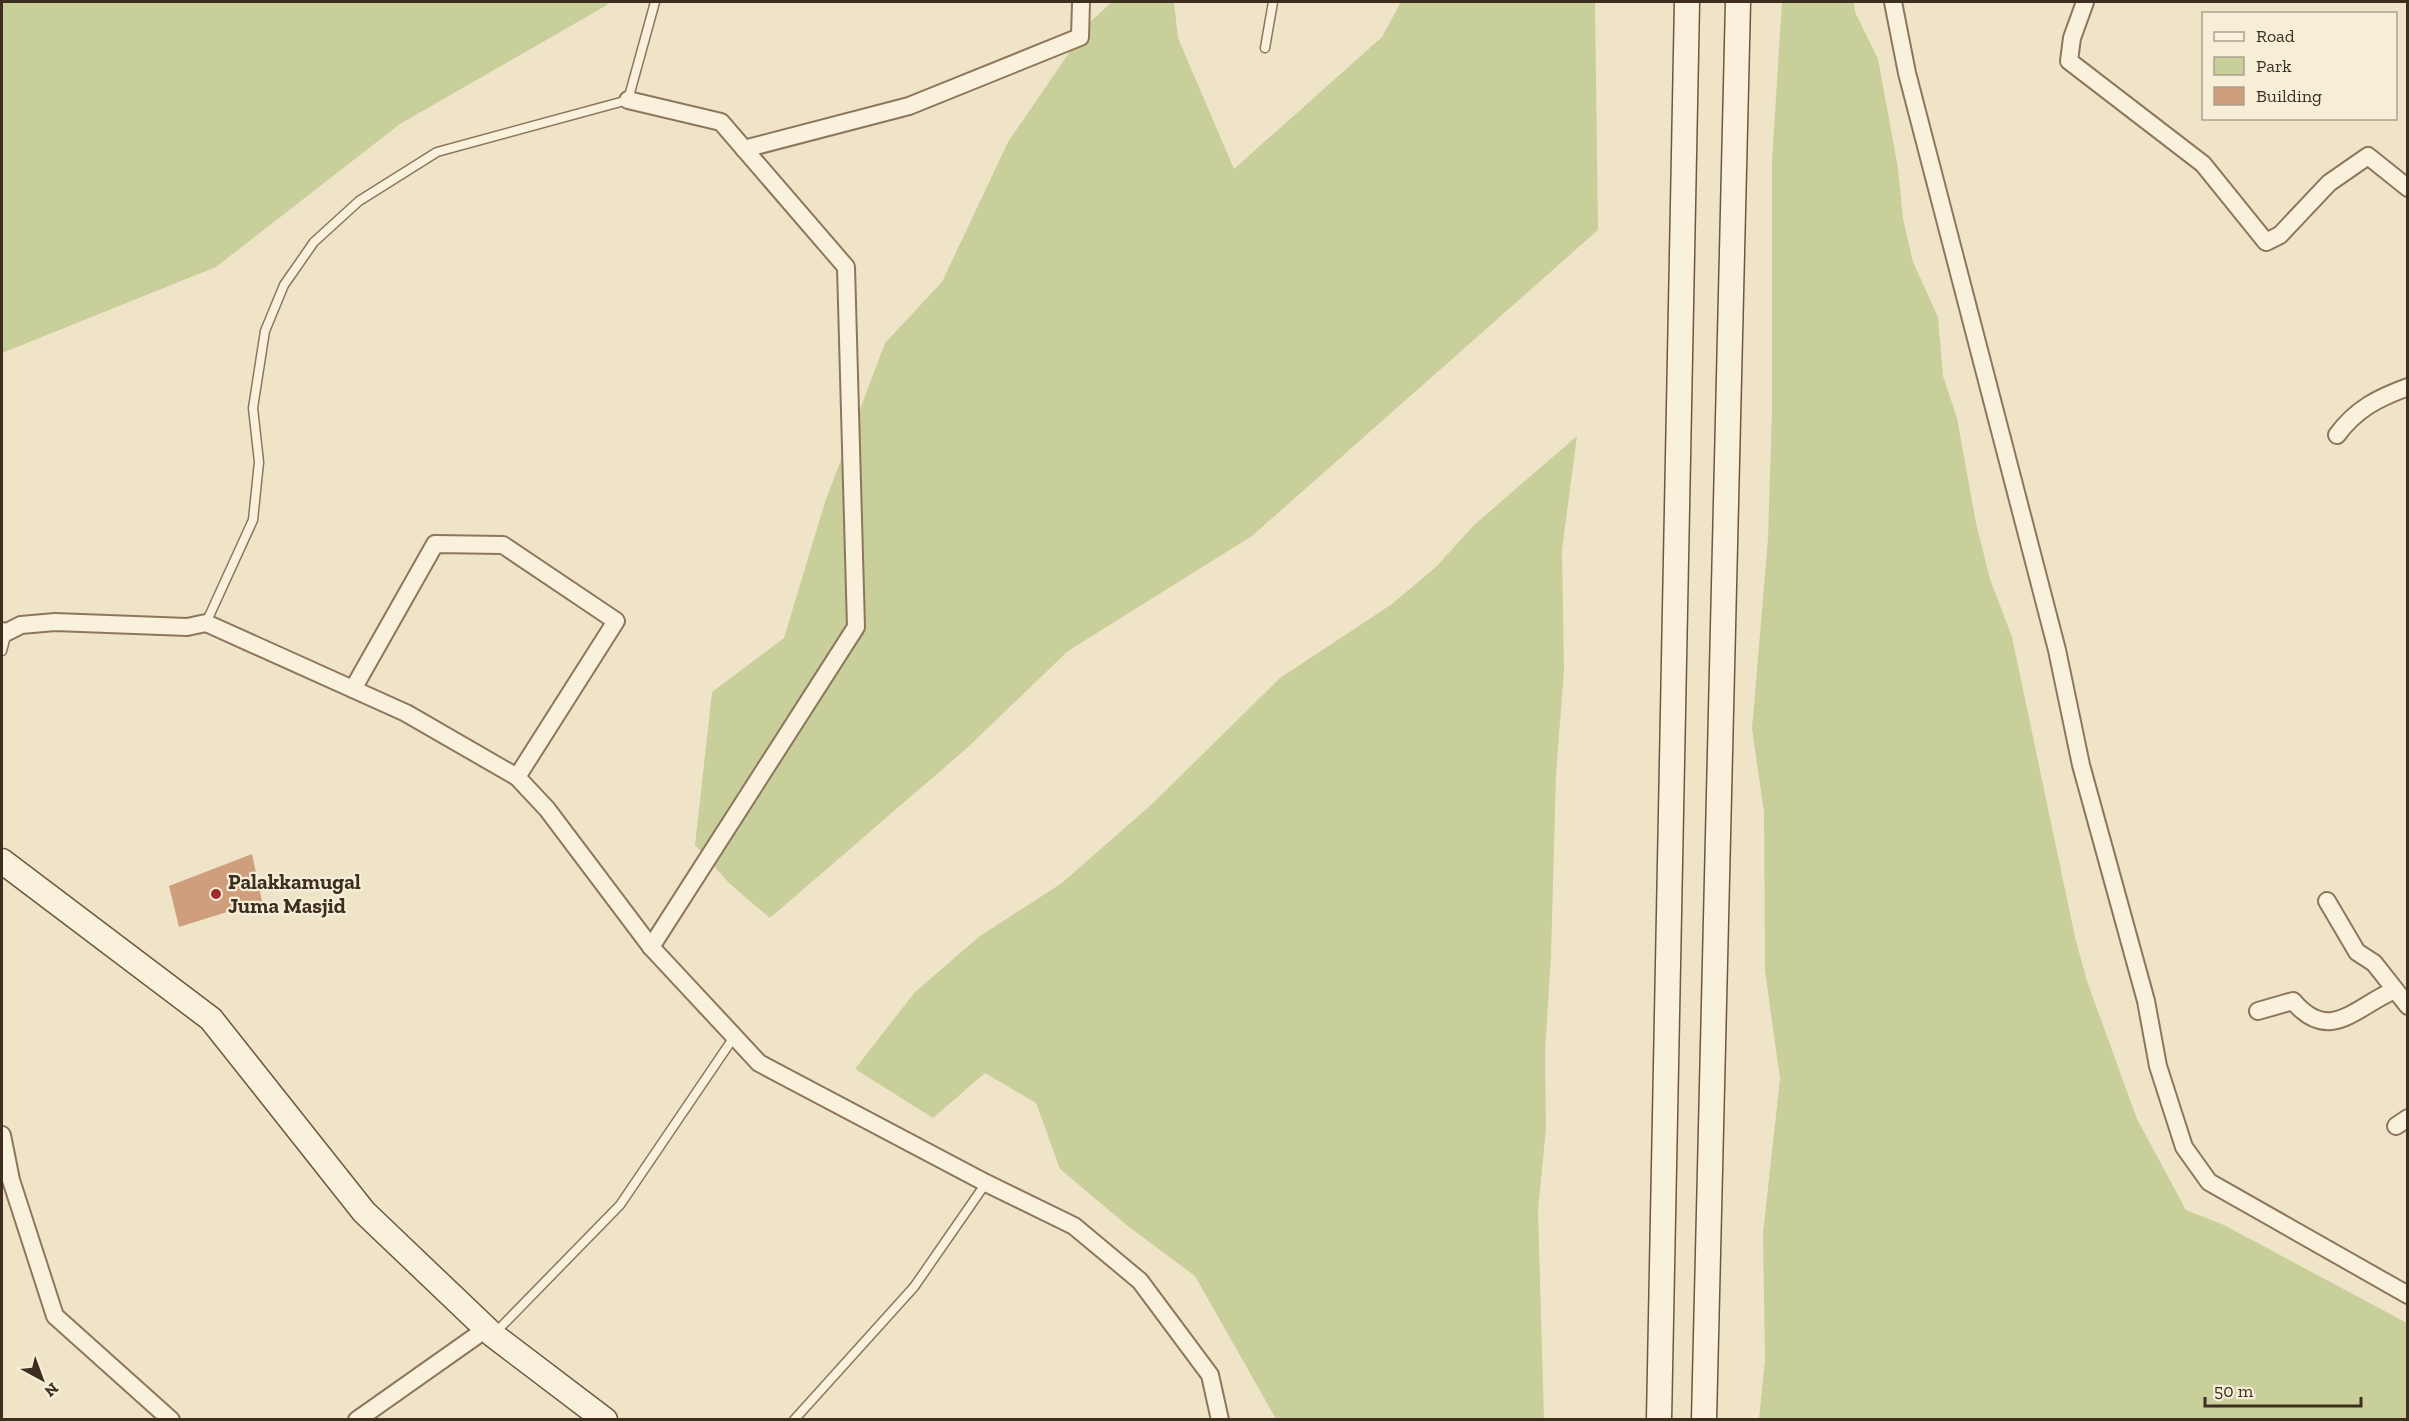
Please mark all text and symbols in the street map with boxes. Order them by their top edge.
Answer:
legend [2202,12,2397,120]
text: Road [2256,25,2295,47]
text: Park [2256,55,2292,77]
text: Building [2256,85,2322,107]
place label: Palakkamugal Juma Masjid [228,869,361,918]
marker: Palakkamugal Juma Masjid [209,887,223,901]
north arrow [12,1349,72,1409]
scale bar [2205,1370,2361,1408]
text: N [41,1379,62,1401]
text: 50 m [2214,1380,2254,1402]

